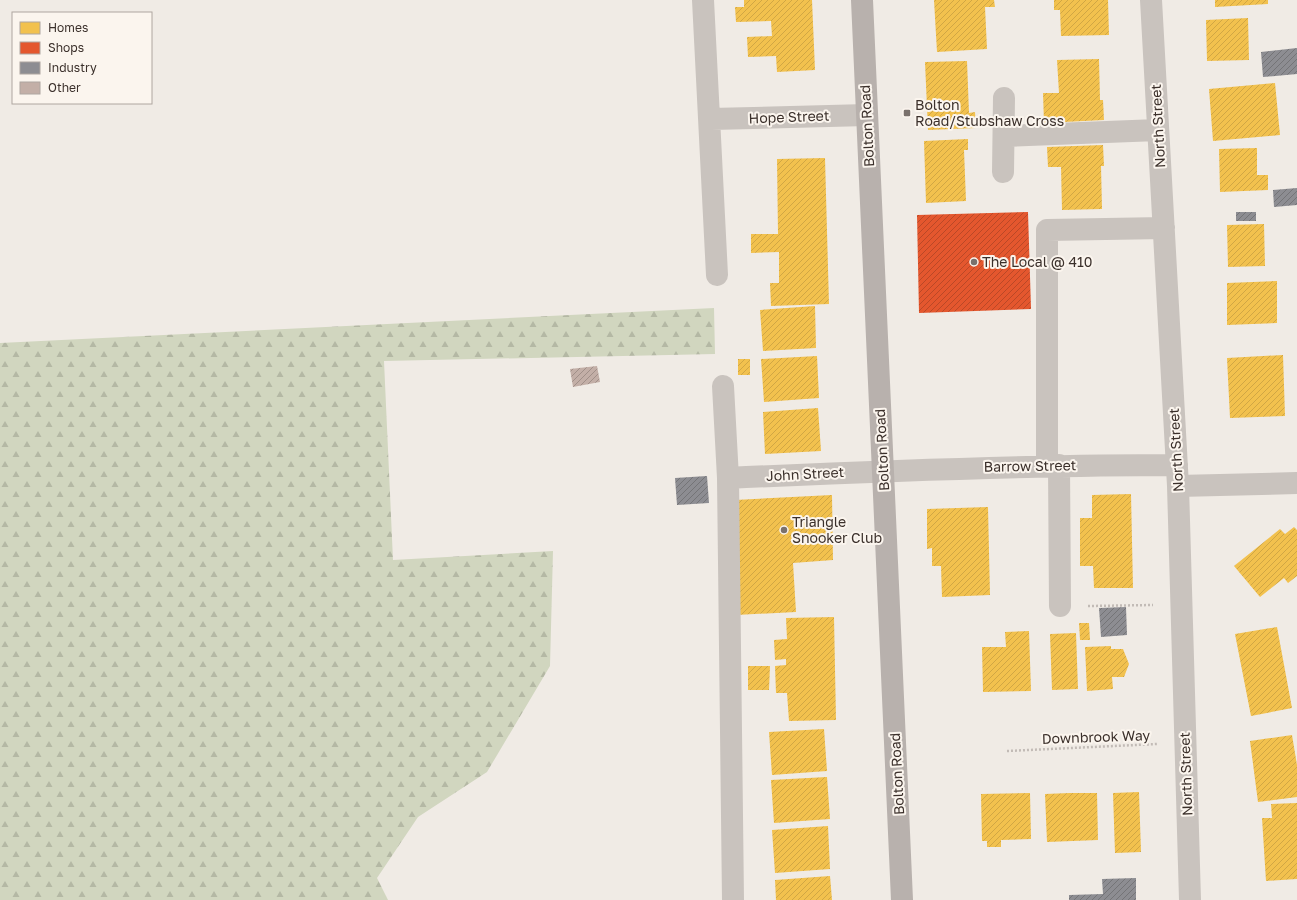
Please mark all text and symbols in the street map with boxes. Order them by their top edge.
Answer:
legend [12,12,152,104]
text: Homes [48,20,88,35]
text: Shops [48,40,84,55]
text: Industry [48,60,97,75]
text: Other [48,80,81,95]
street label: Bolton Road [856,84,877,168]
street label: North Street [1147,84,1168,168]
place label: Bolton Road/Stubshaw Cross [915,96,1064,129]
street label: Hope Street [748,107,830,126]
marker: Bolton Road/Stubshaw Cross [902,108,912,118]
place label: The Local @ 410 [982,253,1092,270]
marker: The Local @ 410 [969,257,979,267]
street label: Bolton Road [871,408,892,492]
street label: North Street [1165,408,1186,492]
street label: Barrow Street [984,456,1076,475]
street label: John Street [765,463,845,484]
place label: Triangle Snooker Club [792,513,882,546]
marker: Triangle Snooker Club [779,525,789,535]
street label: Downbrook Way [1041,726,1151,747]
street label: Bolton Road [886,732,907,816]
street label: North Street [1176,732,1195,816]

